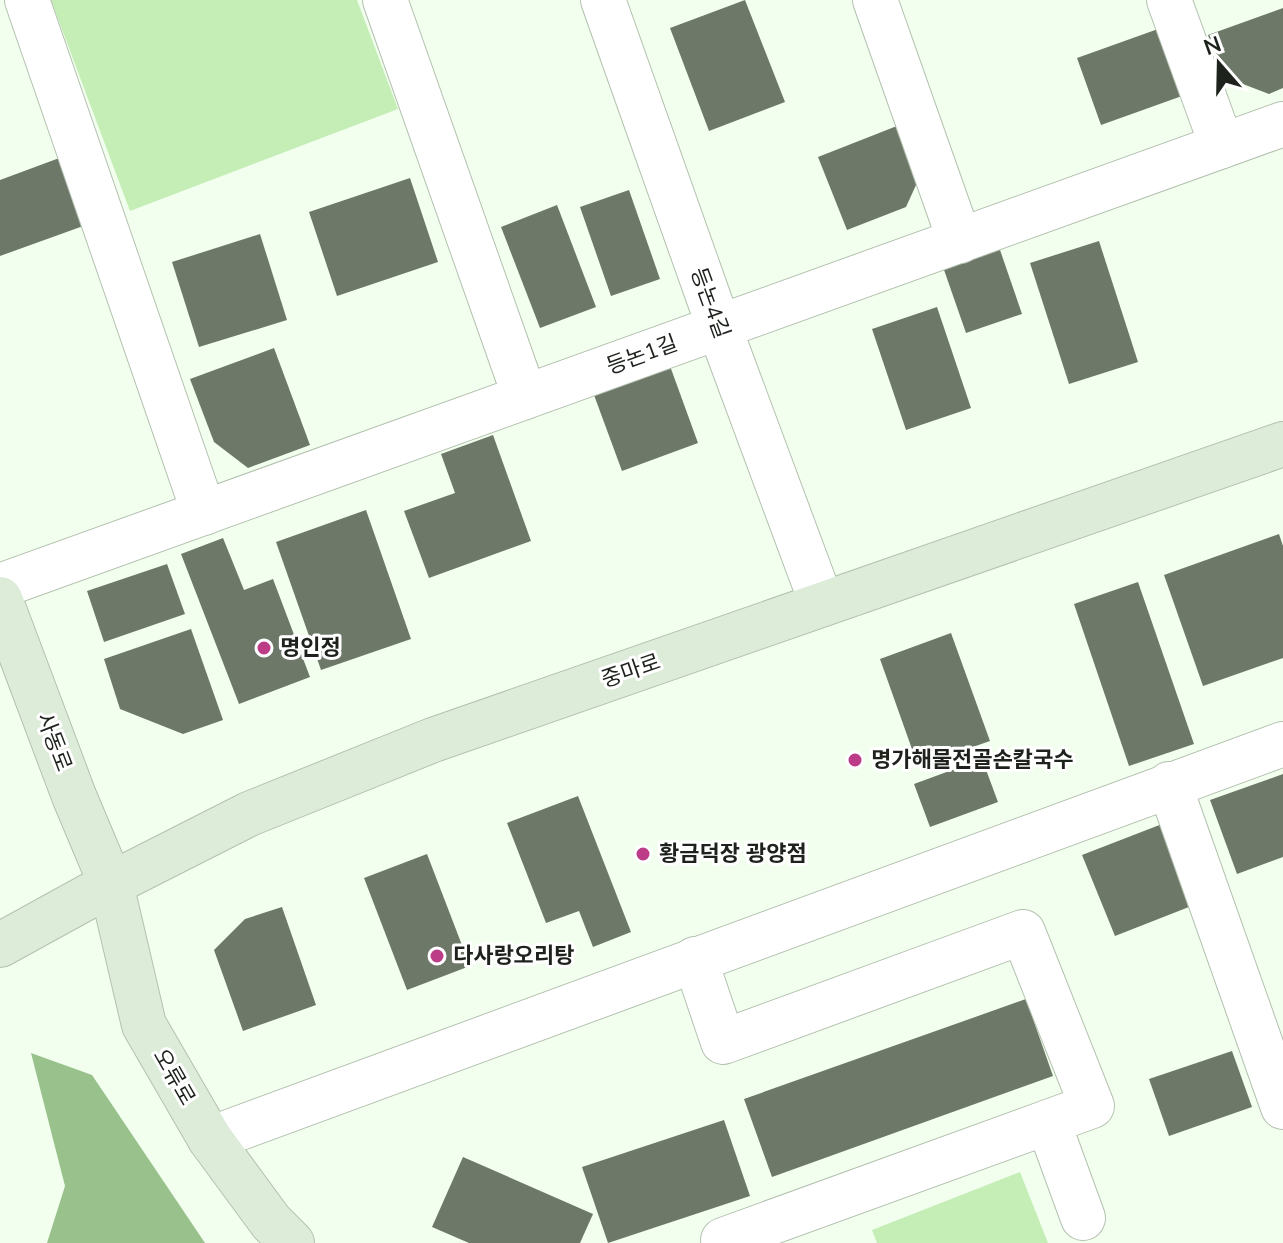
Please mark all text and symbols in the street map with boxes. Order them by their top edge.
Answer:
north arrow [1179,24,1259,104]
text: N [1200,29,1225,63]
street label: 등논4길 [683,263,737,343]
street label: 등논1길 [602,328,682,382]
place label: 명인정 [280,633,341,663]
marker: 명인정 [255,639,273,657]
street label: 중마로 [597,647,665,695]
street label: 사동로 [29,708,79,776]
place label: 명가해물전골손칼국수 [871,745,1073,775]
marker: 명가해물전골손칼국수 [846,751,864,769]
place label: 황금덕장 광양점 [659,839,807,869]
marker: 황금덕장 광양점 [634,845,652,863]
place label: 다사랑오리탕 [453,941,574,971]
marker: 다사랑오리탕 [428,947,446,965]
street label: 오류로 [146,1043,202,1111]

